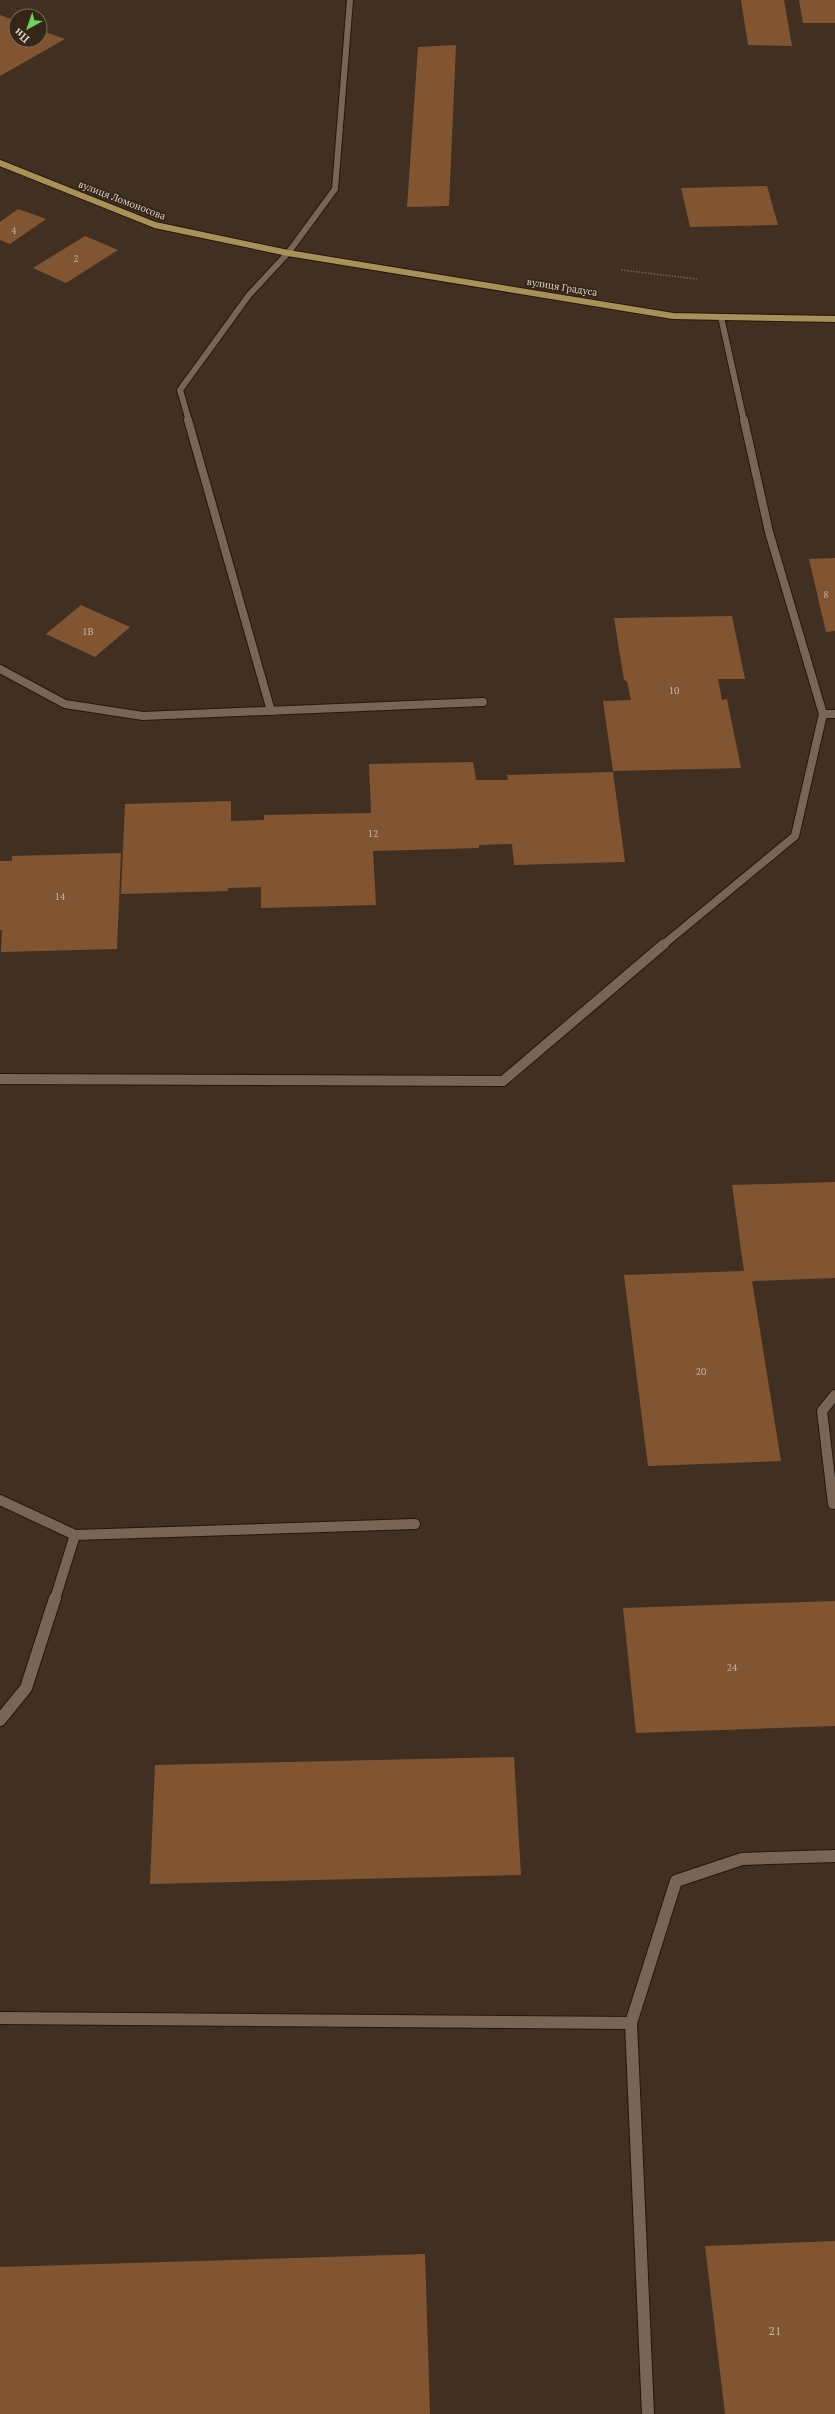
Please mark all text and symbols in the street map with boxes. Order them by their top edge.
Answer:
north arrow [8,8,48,48]
text: Пн [11,25,32,46]
street label: вулиця Ломоносова [77,177,167,223]
house number: 4 [12,225,17,237]
house number: 2 [74,253,79,265]
street label: вулиця Градуса [526,275,598,299]
house number: 8 [824,589,829,601]
house number: 1В [82,625,94,638]
house number: 10 [669,684,679,697]
house number: 12 [368,827,378,840]
house number: 14 [55,890,66,903]
house number: 20 [696,1365,706,1378]
house number: 24 [727,1661,738,1674]
house number: 21 [769,2323,781,2338]

